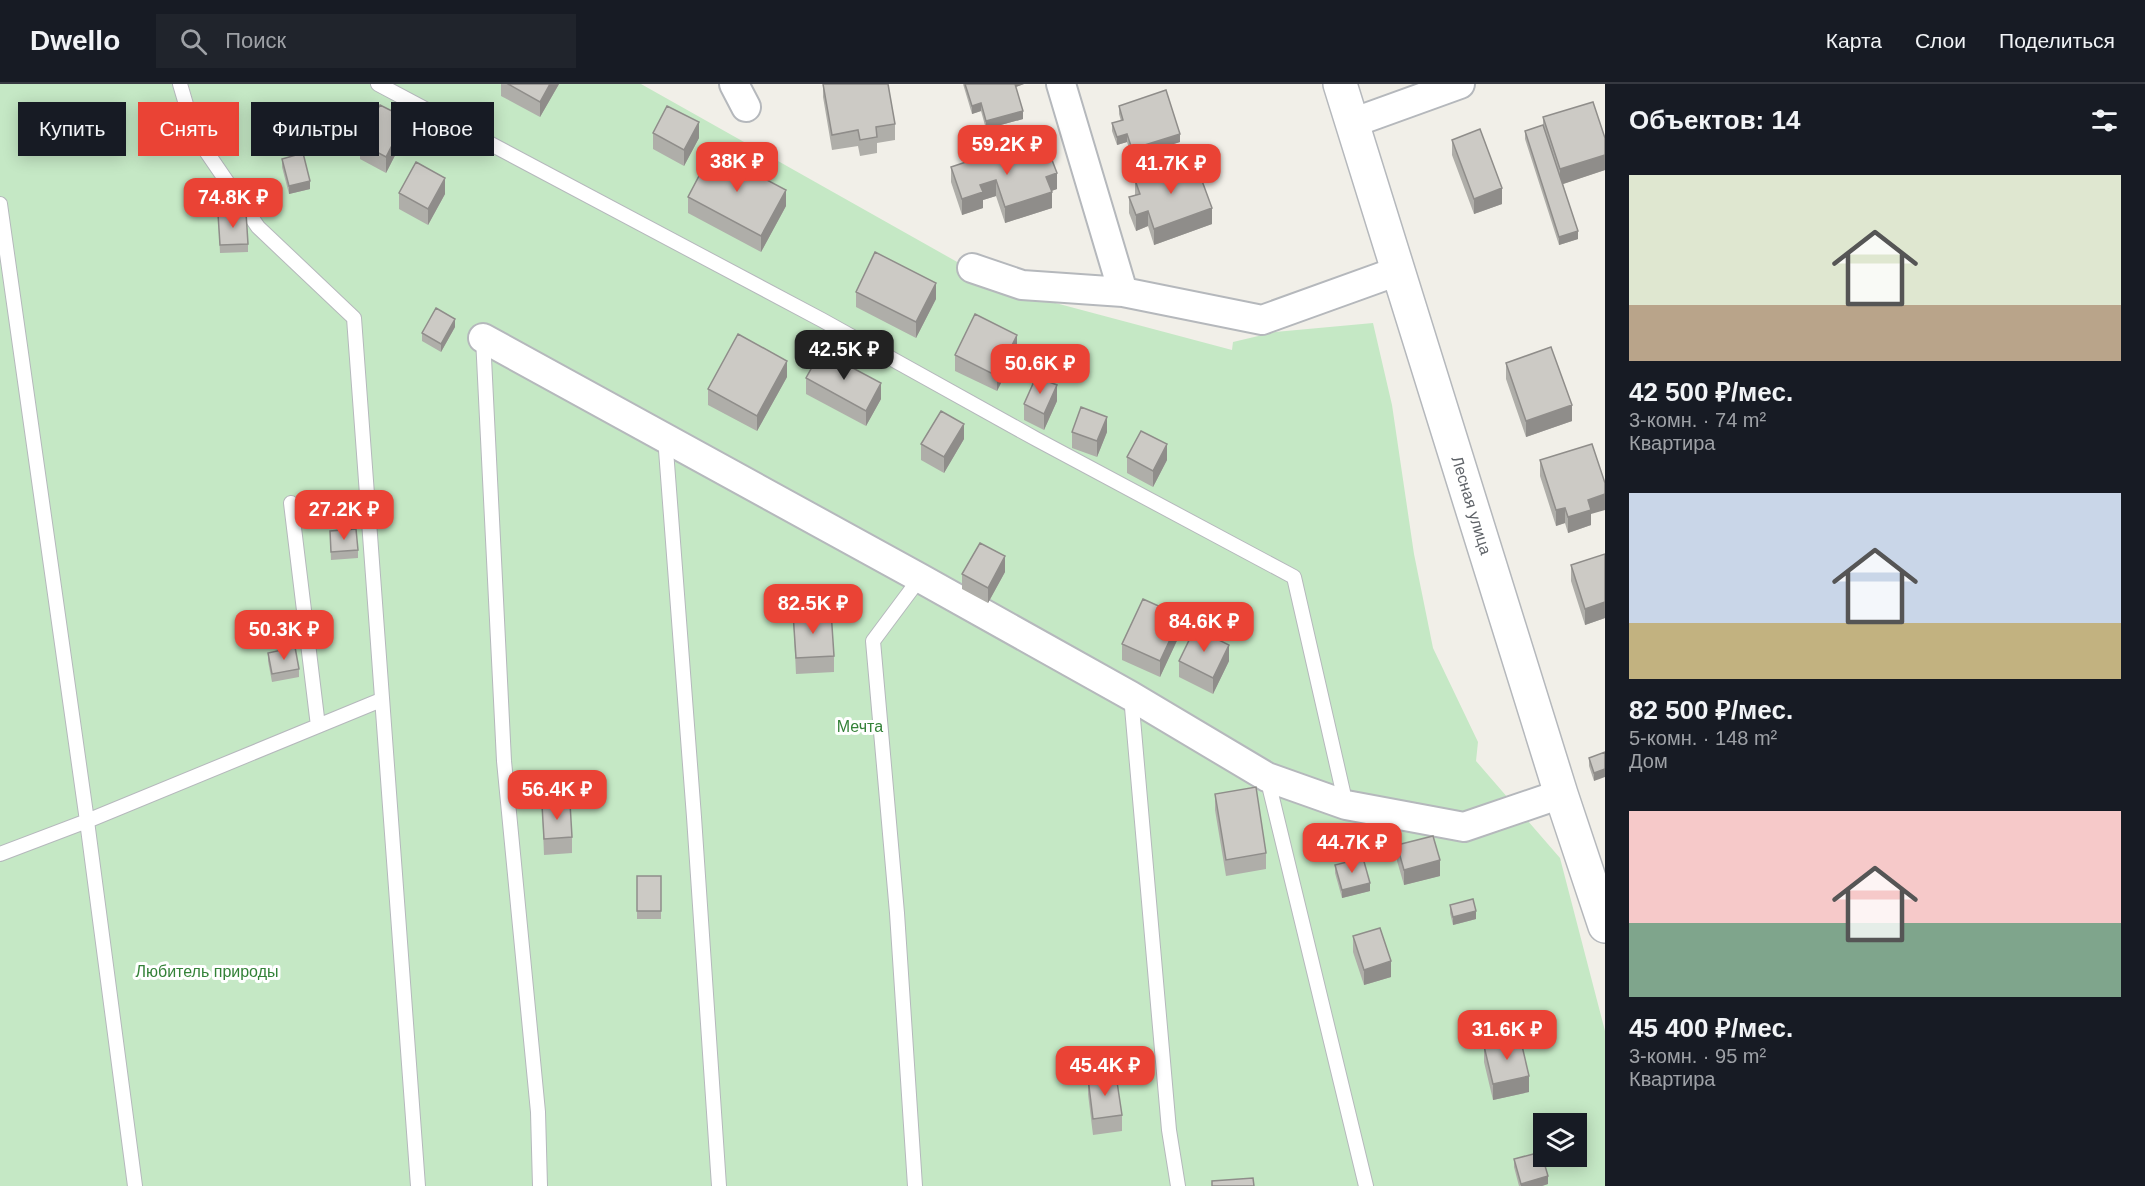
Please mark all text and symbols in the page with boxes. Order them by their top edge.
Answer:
search box [156,14,576,68]
text: Dwello [30,25,120,56]
icon: search [177,25,210,58]
text: Поиск [225,28,286,53]
text: Карта [1826,29,1882,52]
text: Слои [1915,29,1966,52]
text: Поделиться [1999,29,2115,52]
chip: Купить [18,102,126,156]
chip: Снять [138,102,239,156]
chip: Фильтры [251,102,379,156]
chip: Новое [391,102,494,156]
icon: filters [2088,104,2121,137]
text: Объектов: 14 [1629,105,1800,135]
pin: 59.2K ₽ [952,125,1062,176]
text: 59.2K ₽ [972,133,1042,155]
pin: 38K ₽ [695,142,779,193]
pin: 41.7K ₽ [1116,144,1226,195]
text: 38K ₽ [710,150,764,172]
text: 41.7K ₽ [1136,152,1206,174]
pin: 74.8K ₽ [178,178,288,229]
text: 74.8K ₽ [198,186,268,208]
icon: home [1821,214,1929,322]
pin: 42.5K ₽ [789,330,899,381]
text: 42.5K ₽ [809,338,879,360]
pin: 50.6K ₽ [985,344,1095,395]
text: 50.6K ₽ [1005,352,1075,374]
text: 42 500 ₽/мес. [1629,377,1793,407]
text: 3-комн. · 74 m² [1629,409,1766,431]
text: Квартира [1629,432,1715,454]
street label: Лесная улица [1448,454,1495,557]
pin: 27.2K ₽ [289,490,399,541]
text: 27.2K ₽ [309,498,379,520]
icon: home [1821,532,1929,640]
pin: 82.5K ₽ [758,584,868,635]
text: 82.5K ₽ [778,592,848,614]
pin: 84.6K ₽ [1149,602,1259,653]
pin: 50.3K ₽ [229,610,339,661]
text: 84.6K ₽ [1169,610,1239,632]
text: 50.3K ₽ [249,618,319,640]
text: 82 500 ₽/мес. [1629,695,1793,725]
park label: Мечта [837,718,883,735]
text: 5-комн. · 148 m² [1629,727,1777,749]
text: Дом [1629,750,1668,772]
pin: 56.4K ₽ [502,770,612,821]
text: 56.4K ₽ [522,778,592,800]
pin: 44.7K ₽ [1297,823,1407,874]
text: 44.7K ₽ [1317,831,1387,853]
icon: home [1821,850,1929,958]
park label: Любитель природы [135,963,279,980]
pin: 31.6K ₽ [1452,1010,1562,1061]
text: 45 400 ₽/мес. [1629,1013,1793,1043]
text: 31.6K ₽ [1472,1018,1542,1040]
text: 3-комн. · 95 m² [1629,1045,1766,1067]
pin: 45.4K ₽ [1050,1046,1160,1097]
text: 45.4K ₽ [1070,1054,1140,1076]
text: Квартира [1629,1068,1715,1090]
map controls [1533,1113,1587,1167]
button: layers [1533,1113,1587,1167]

